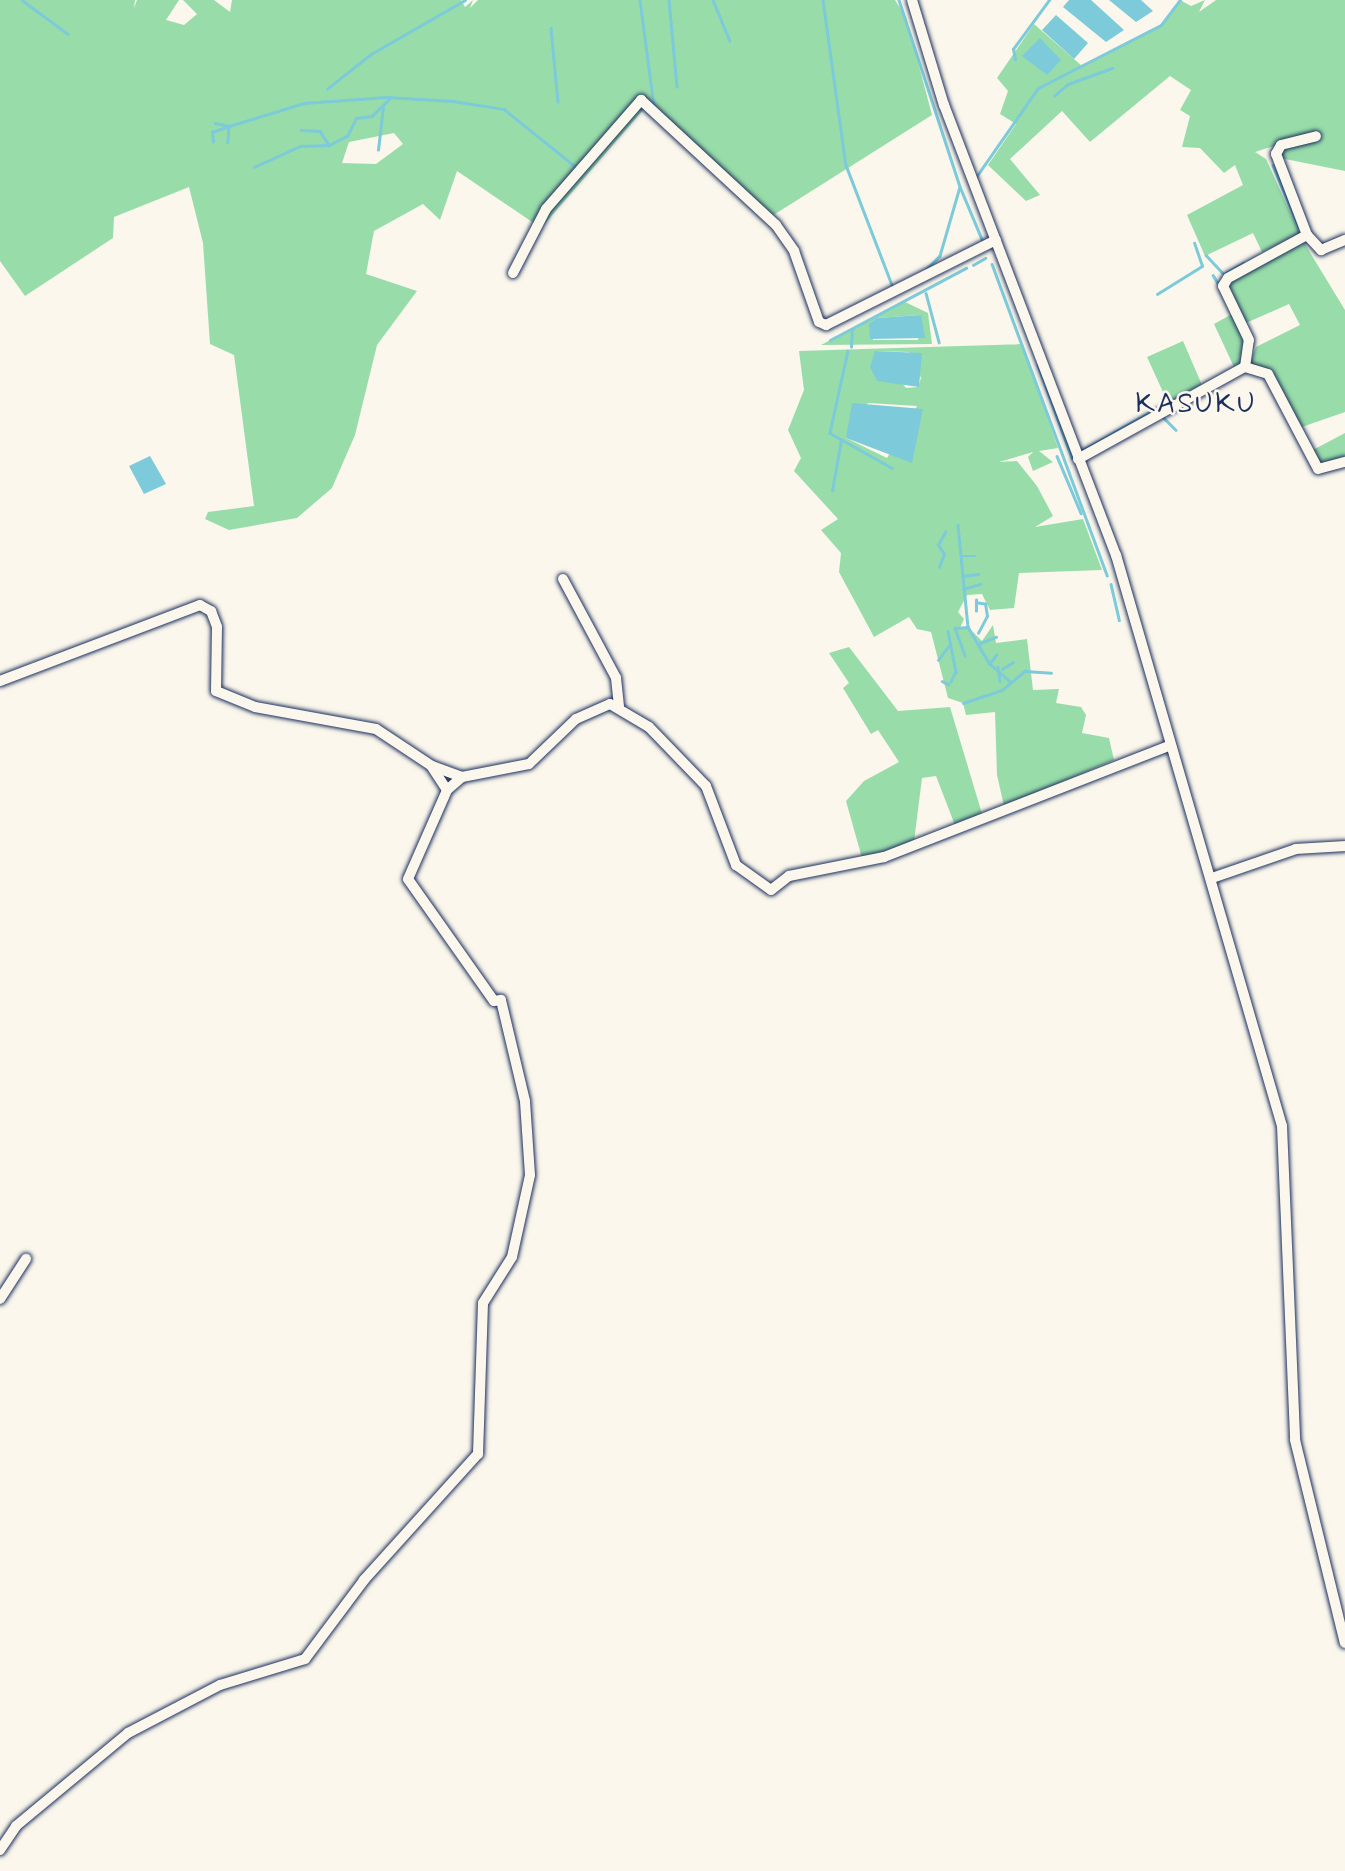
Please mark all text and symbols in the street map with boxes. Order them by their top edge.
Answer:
district label: KASUKU [1139,388,1253,422]

